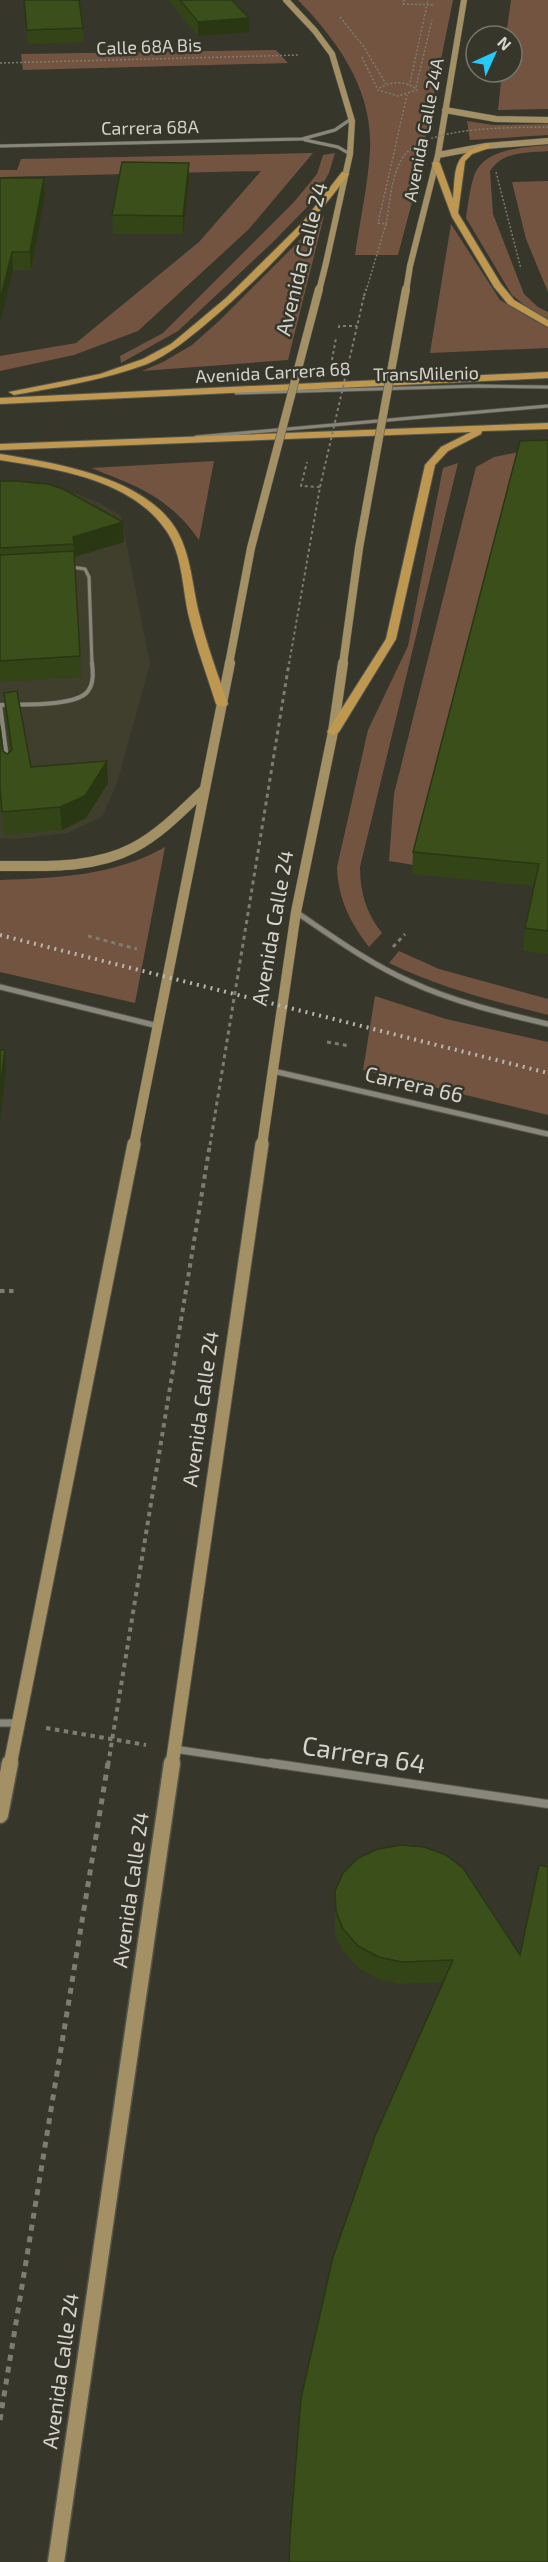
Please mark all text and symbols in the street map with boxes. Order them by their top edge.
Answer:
north arrow [464,24,524,84]
text: N [494,32,516,54]
street label: Calle 68A Bis [96,33,202,59]
street label: Avenida Calle 24A [398,55,448,204]
street label: Carrera 68A [101,115,200,139]
street label: Avenida Calle 24 [269,179,332,338]
street label: Avenida Carrera 68 [195,357,351,387]
street label: TransMilenio [373,361,479,385]
street label: Avenida Calle 24 [246,848,297,1007]
street label: Carrera 66 [363,1060,466,1107]
street label: Avenida Calle 24 [176,1329,223,1488]
street label: Carrera 64 [300,1728,428,1779]
street label: Avenida Calle 24 [106,1810,153,1969]
street label: Avenida Calle 24 [36,2291,83,2450]

